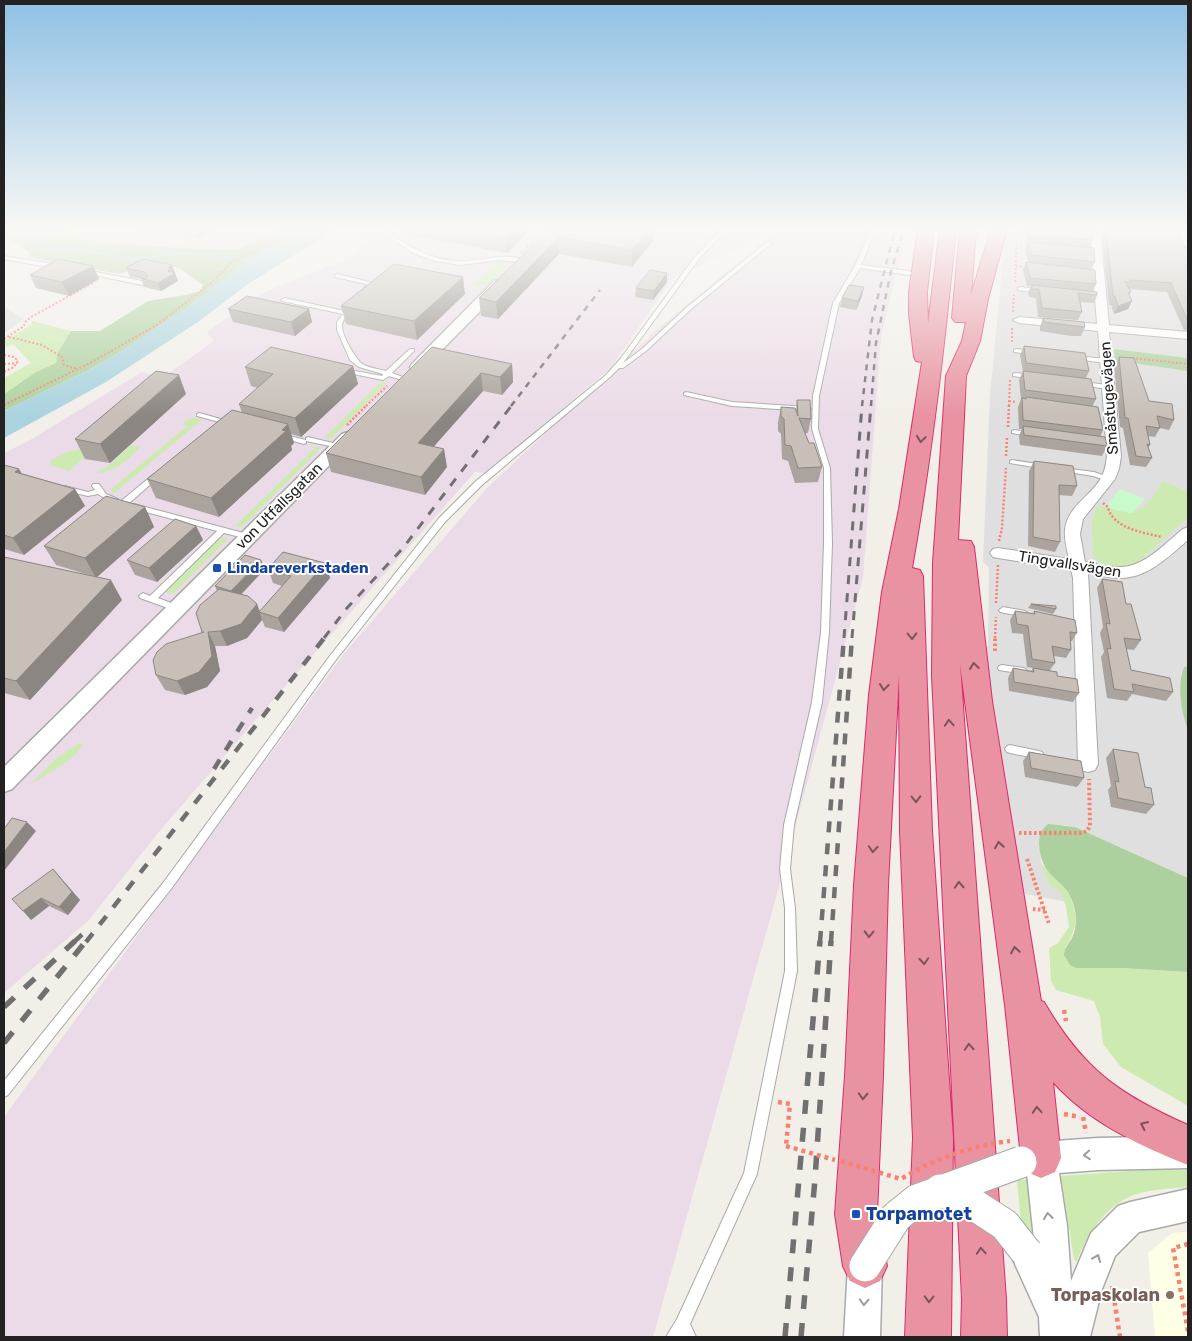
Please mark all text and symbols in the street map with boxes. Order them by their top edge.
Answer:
street label: Småstugevägen [1096,341,1122,455]
one-way arrow [916,435,927,443]
street label: von Utfallsgatan [232,459,326,553]
street label: Tingvallsvägen [1017,547,1123,581]
place label: Lindareverkstaden [227,559,369,577]
marker: Lindareverkstaden [211,562,223,574]
one-way arrow [907,632,917,640]
one-way arrow [969,662,980,670]
one-way arrow [879,683,890,691]
one-way arrow [943,718,954,726]
one-way arrow [911,795,921,803]
one-way arrow [994,840,1005,848]
one-way arrow [868,845,879,853]
one-way arrow [953,880,964,888]
one-way arrow [864,930,874,938]
one-way arrow [1010,946,1020,954]
one-way arrow [918,957,929,965]
one-way arrow [963,1043,974,1051]
one-way arrow [857,1092,868,1100]
one-way arrow [1032,1105,1043,1113]
one-way arrow [1140,1122,1149,1132]
one-way arrow [1083,1150,1091,1161]
place label: Torpamotet [866,1203,972,1225]
marker: Torpamotet [850,1208,862,1220]
one-way arrow [1043,1212,1054,1220]
one-way arrow [976,1246,987,1254]
one-way arrow [1091,1254,1102,1263]
place label: Torpaskolan [1051,1284,1160,1306]
marker: Torpaskolan [1164,1289,1176,1301]
one-way arrow [924,1296,934,1304]
one-way arrow [858,1298,869,1306]

